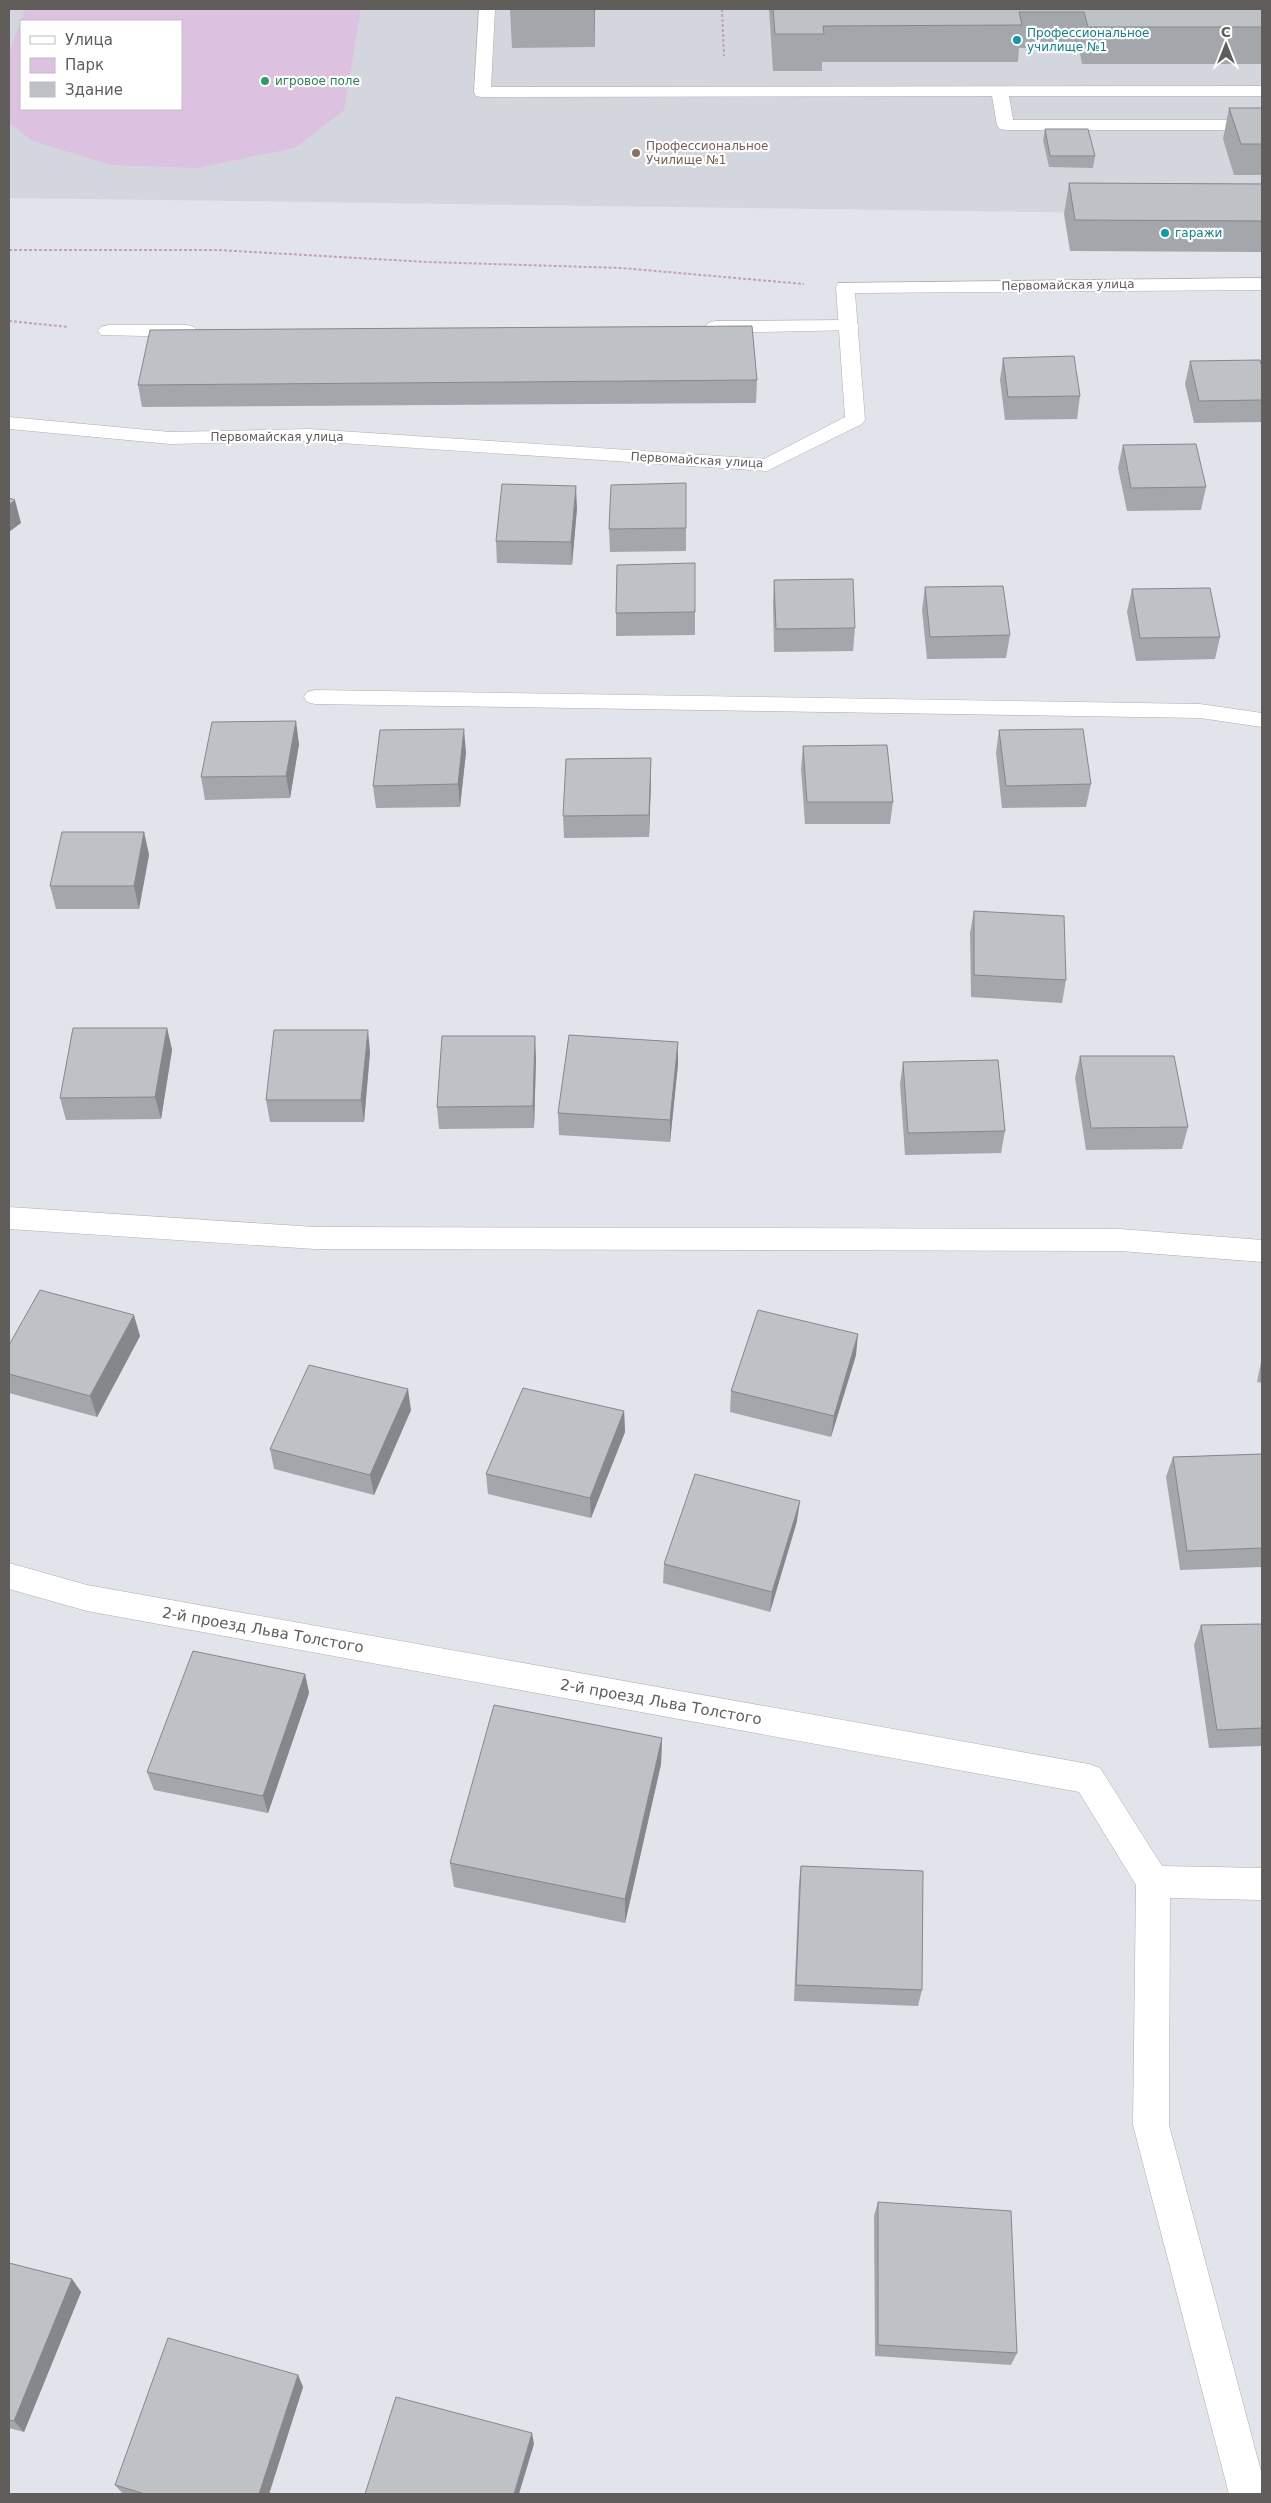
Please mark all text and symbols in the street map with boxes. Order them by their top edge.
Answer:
legend [20,20,182,110]
north arrow [1201,20,1251,70]
text: С [1221,24,1231,40]
place label: Профессиональное училище №1 [1027,26,1149,54]
text: Улица [65,31,113,49]
marker: Профессиональное училище №1 [1011,34,1023,46]
text: Парк [65,56,104,74]
place label: игровое поле [275,74,360,88]
marker: игровое поле [259,75,271,87]
text: Здание [65,81,123,99]
place label: Профессиональное Училище №1 [646,139,768,167]
marker: Профессиональное Училище №1 [630,147,642,159]
place label: гаражи [1175,226,1222,240]
marker: гаражи [1159,227,1171,239]
street label: Первомайская улица [1001,277,1135,293]
street label: Первомайская улица [211,430,343,444]
street label: Первомайская улица [630,450,764,470]
street label: 2-й проезд Льва Толстого [161,1603,365,1657]
street label: 2-й проезд Льва Толстого [559,1675,763,1729]

